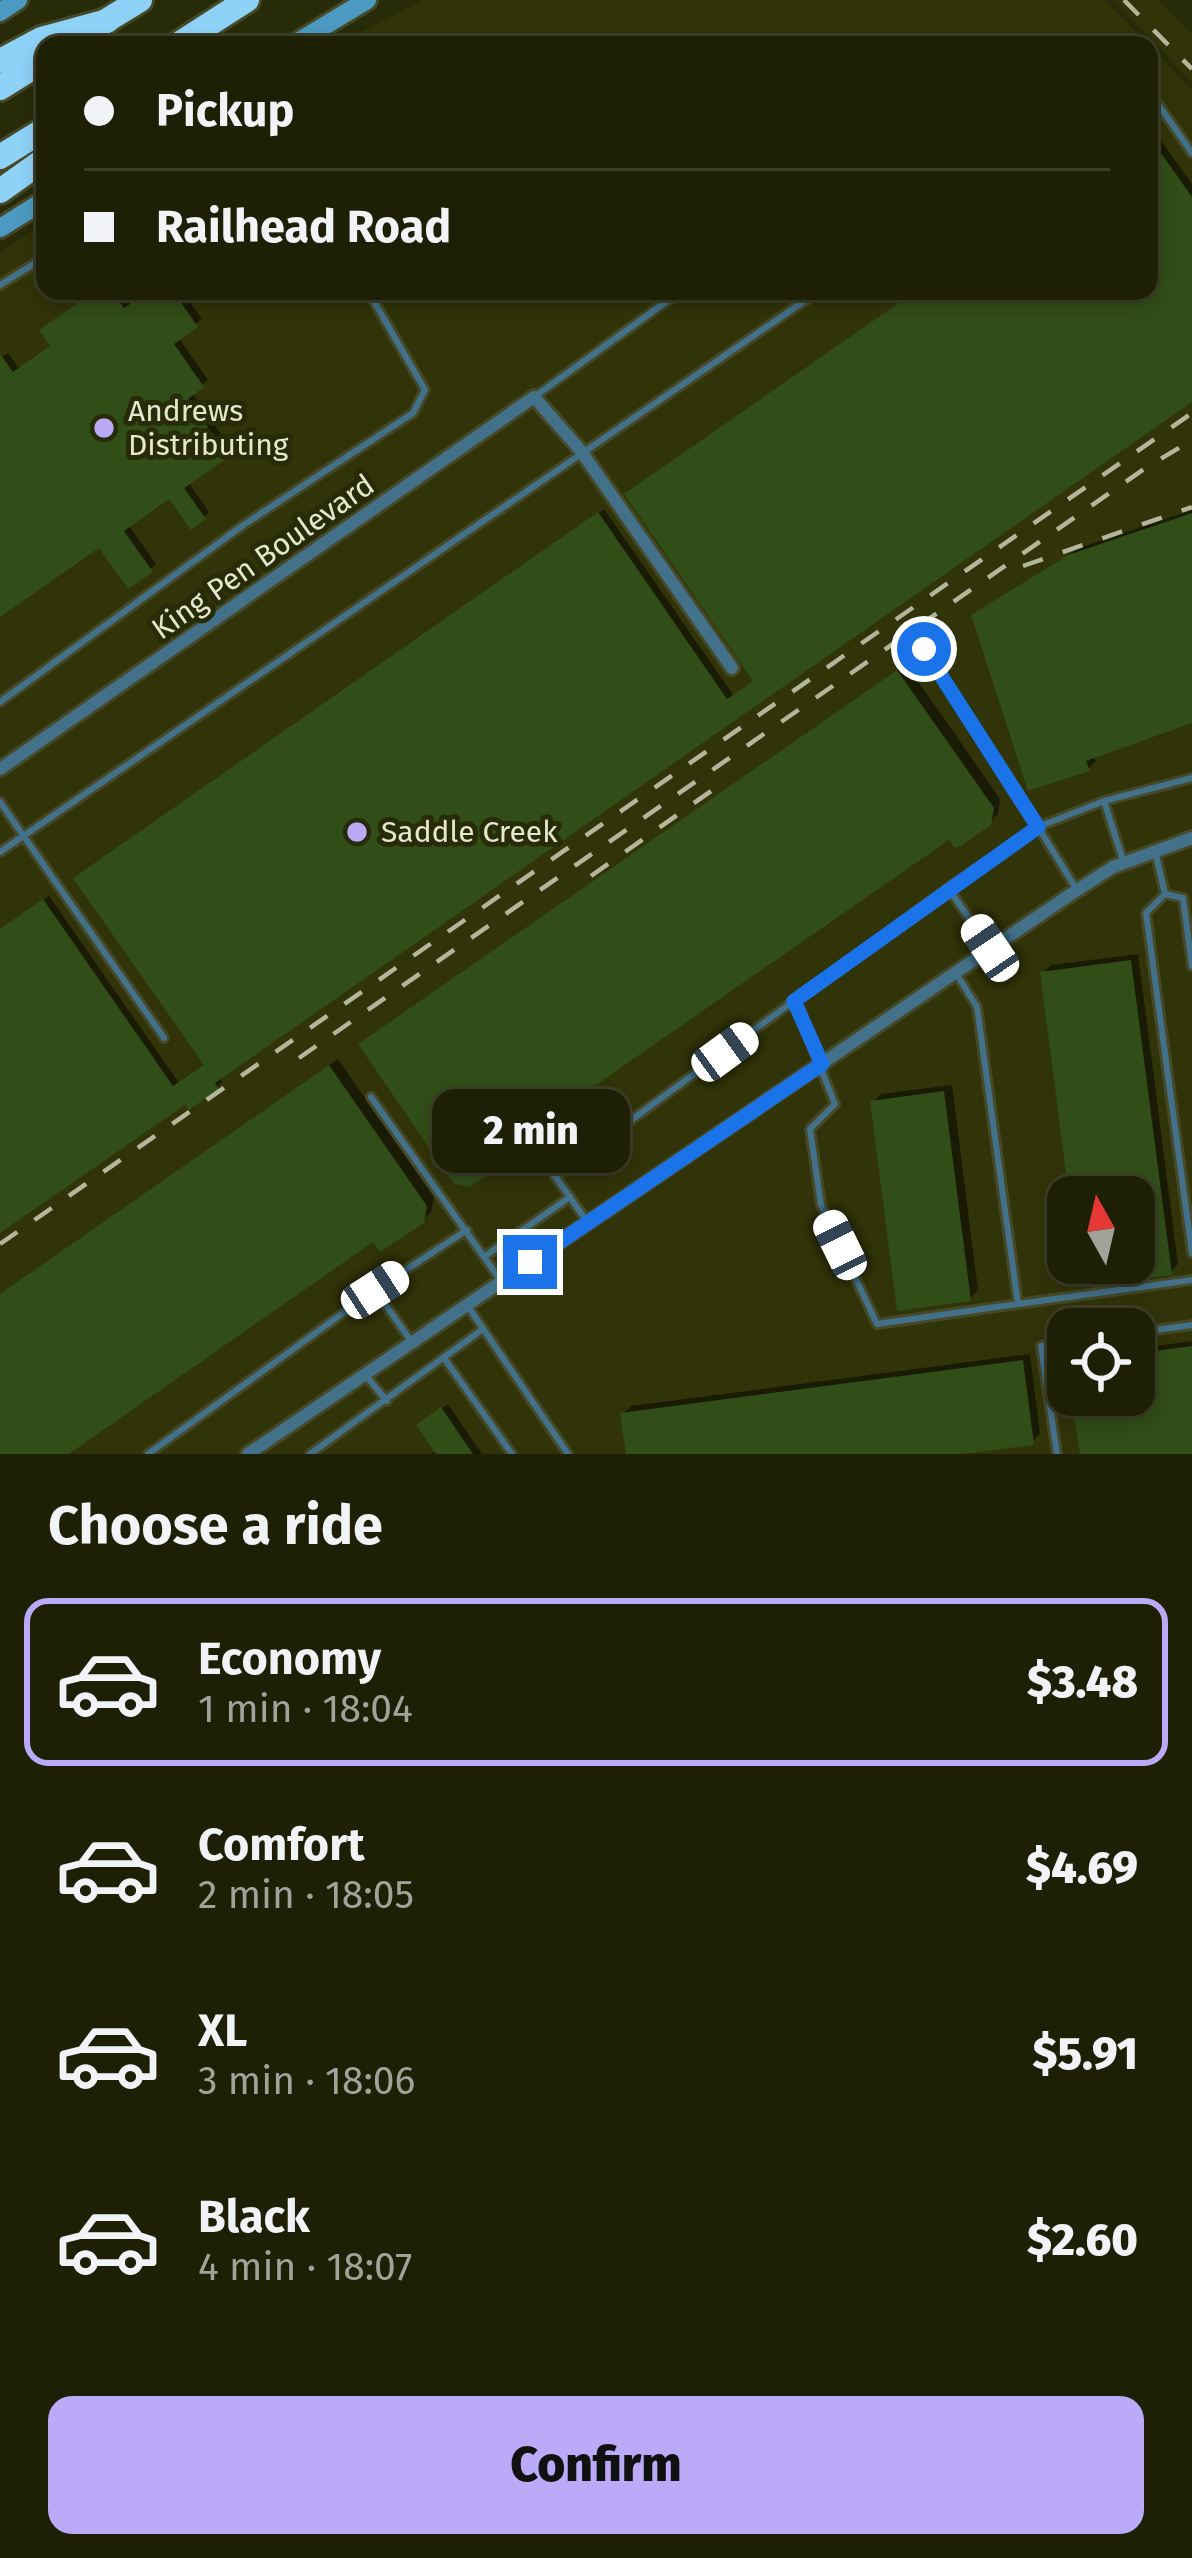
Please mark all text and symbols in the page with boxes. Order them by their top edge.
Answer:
text: Pickup [156,84,294,138]
text: Railhead Road [156,200,451,254]
place label: Andrews Distributing [128,393,289,463]
marker: Andrews Distributing [91,415,117,441]
street label: King Pen Boulevard [145,467,381,647]
route start [897,622,951,676]
place label: Saddle Creek [381,814,558,850]
marker: Saddle Creek [344,819,370,845]
car [955,908,1025,988]
car [685,1016,765,1088]
callout: 2 min [431,1088,629,1172]
text: 2 min [483,1108,579,1154]
north arrow [1047,1176,1155,1284]
map controls [1047,1176,1155,1416]
car [808,1205,872,1285]
route end [503,1235,557,1289]
car [335,1255,415,1325]
button: locate [1047,1308,1155,1416]
text: Choose a ride [48,1494,383,1558]
icon: car [54,1628,162,1736]
text: Economy [198,1632,381,1686]
text: $3.48 [1027,1655,1138,1709]
text: 1 min · 18:04 [198,1686,413,1732]
icon: car [54,1814,162,1922]
text: Comfort [198,1818,365,1872]
text: $4.69 [1026,1841,1138,1895]
text: 2 min · 18:05 [198,1872,414,1918]
icon: car [54,2000,162,2108]
text: XL [198,2004,247,2058]
text: $5.91 [1033,2027,1138,2081]
text: 3 min · 18:06 [198,2058,415,2104]
icon: car [54,2186,162,2294]
text: Black [198,2190,310,2244]
text: $2.60 [1027,2213,1138,2267]
text: 4 min · 18:07 [198,2244,412,2290]
button: Confirm [48,2396,1144,2534]

